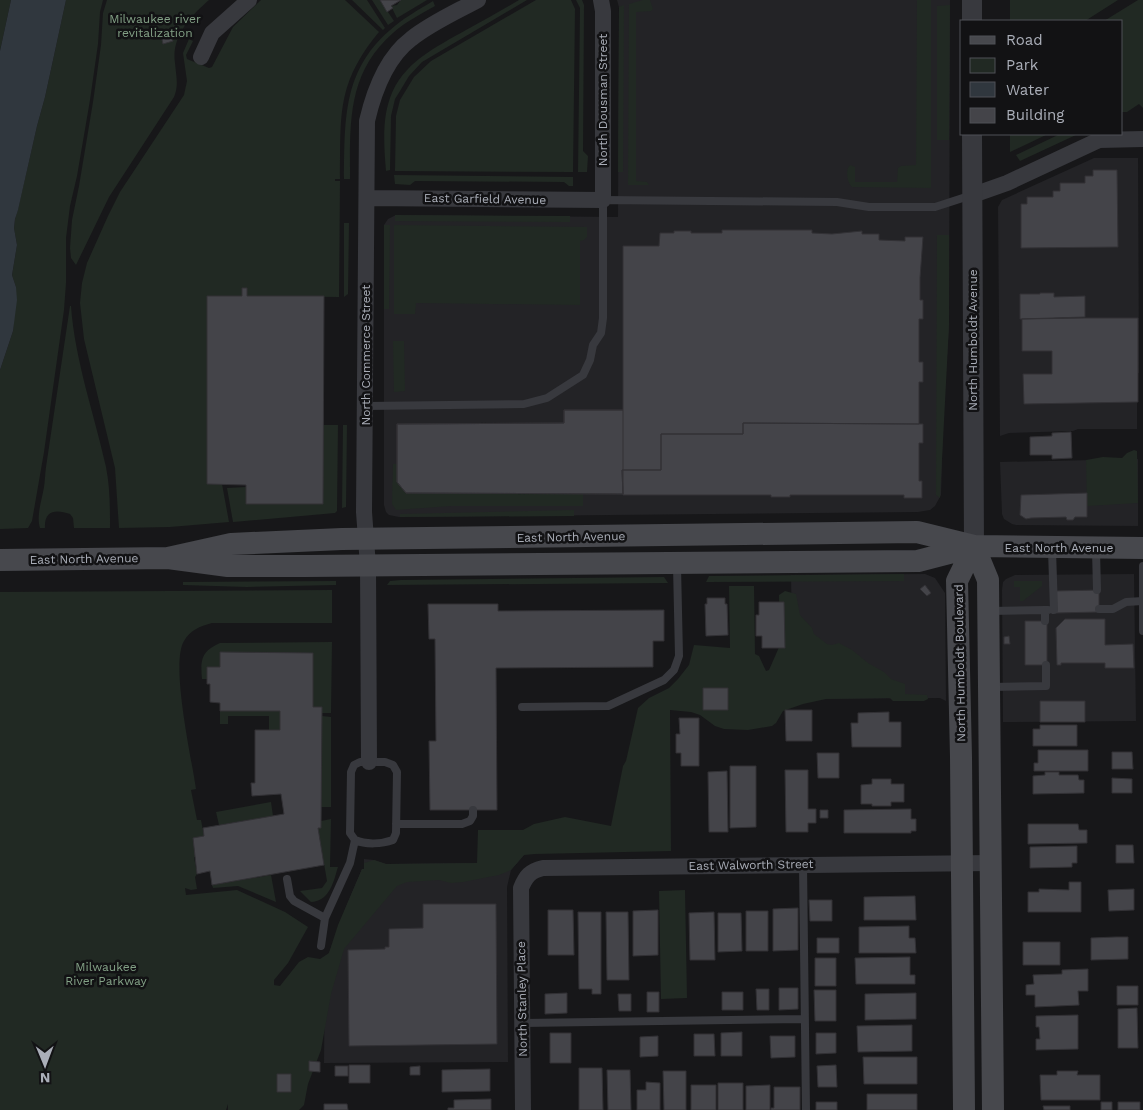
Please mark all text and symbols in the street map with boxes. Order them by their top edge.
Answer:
park label: Milwaukee river revitalization [109,12,201,40]
legend [960,20,1123,135]
text: Road [1006,31,1043,49]
street label: North Dousman Street [596,34,610,166]
text: Park [1006,56,1039,74]
text: Water [1006,81,1049,99]
text: Building [1006,106,1064,124]
street label: East Garfield Avenue [424,191,546,207]
street label: North Humboldt Avenue [966,269,980,411]
street label: North Commerce Street [359,285,373,425]
street label: East North Avenue [516,529,626,545]
street label: East North Avenue [1005,541,1113,555]
street label: East North Avenue [29,551,139,567]
street label: North Humboldt Boulevard [952,584,968,742]
street label: East Walworth Street [688,857,814,873]
street label: North Stanley Place [514,941,530,1057]
park label: Milwaukee River Parkway [65,960,147,988]
north arrow [20,1040,70,1090]
text: N [40,1070,51,1086]

